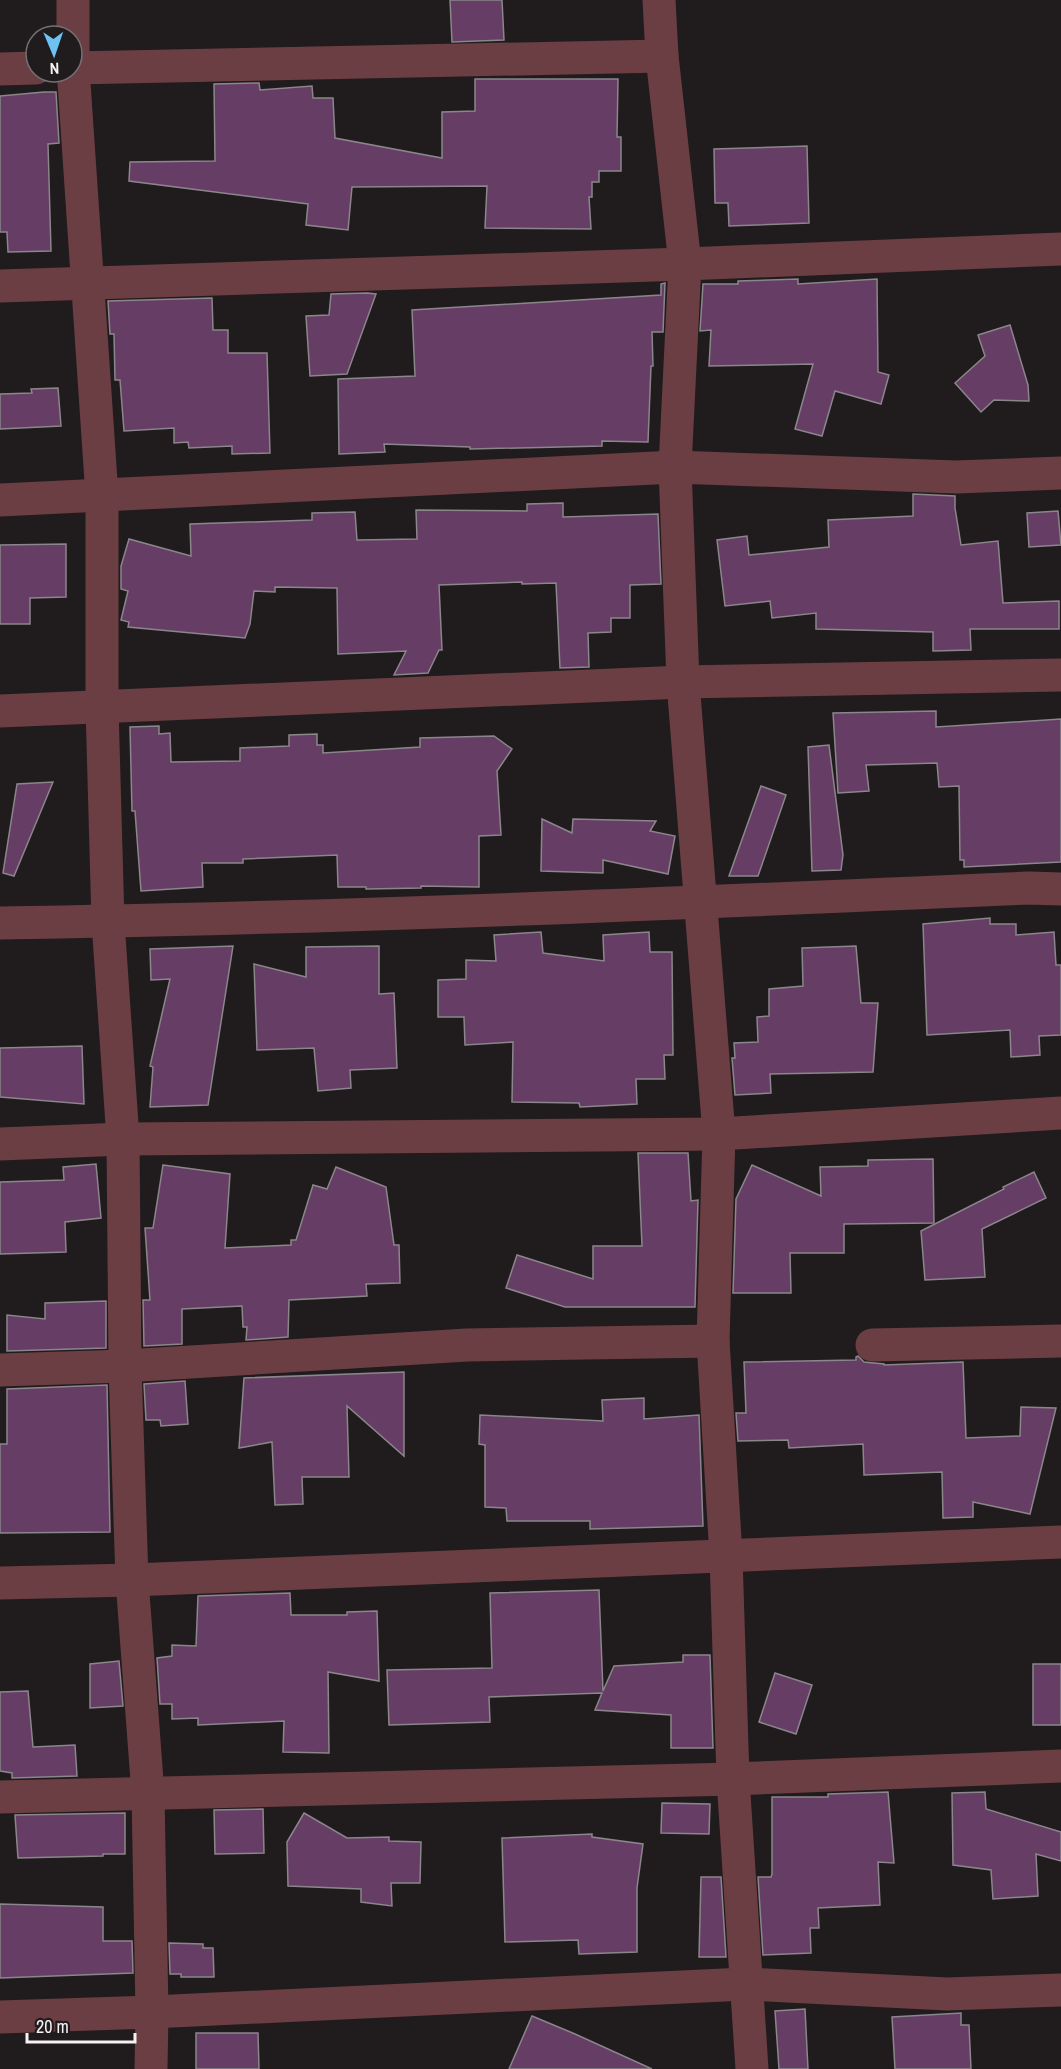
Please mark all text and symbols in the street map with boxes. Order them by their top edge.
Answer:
north arrow [24,24,84,84]
text: N [49,58,60,80]
scale bar [27,2006,135,2044]
text: 20 m [36,2014,69,2039]

